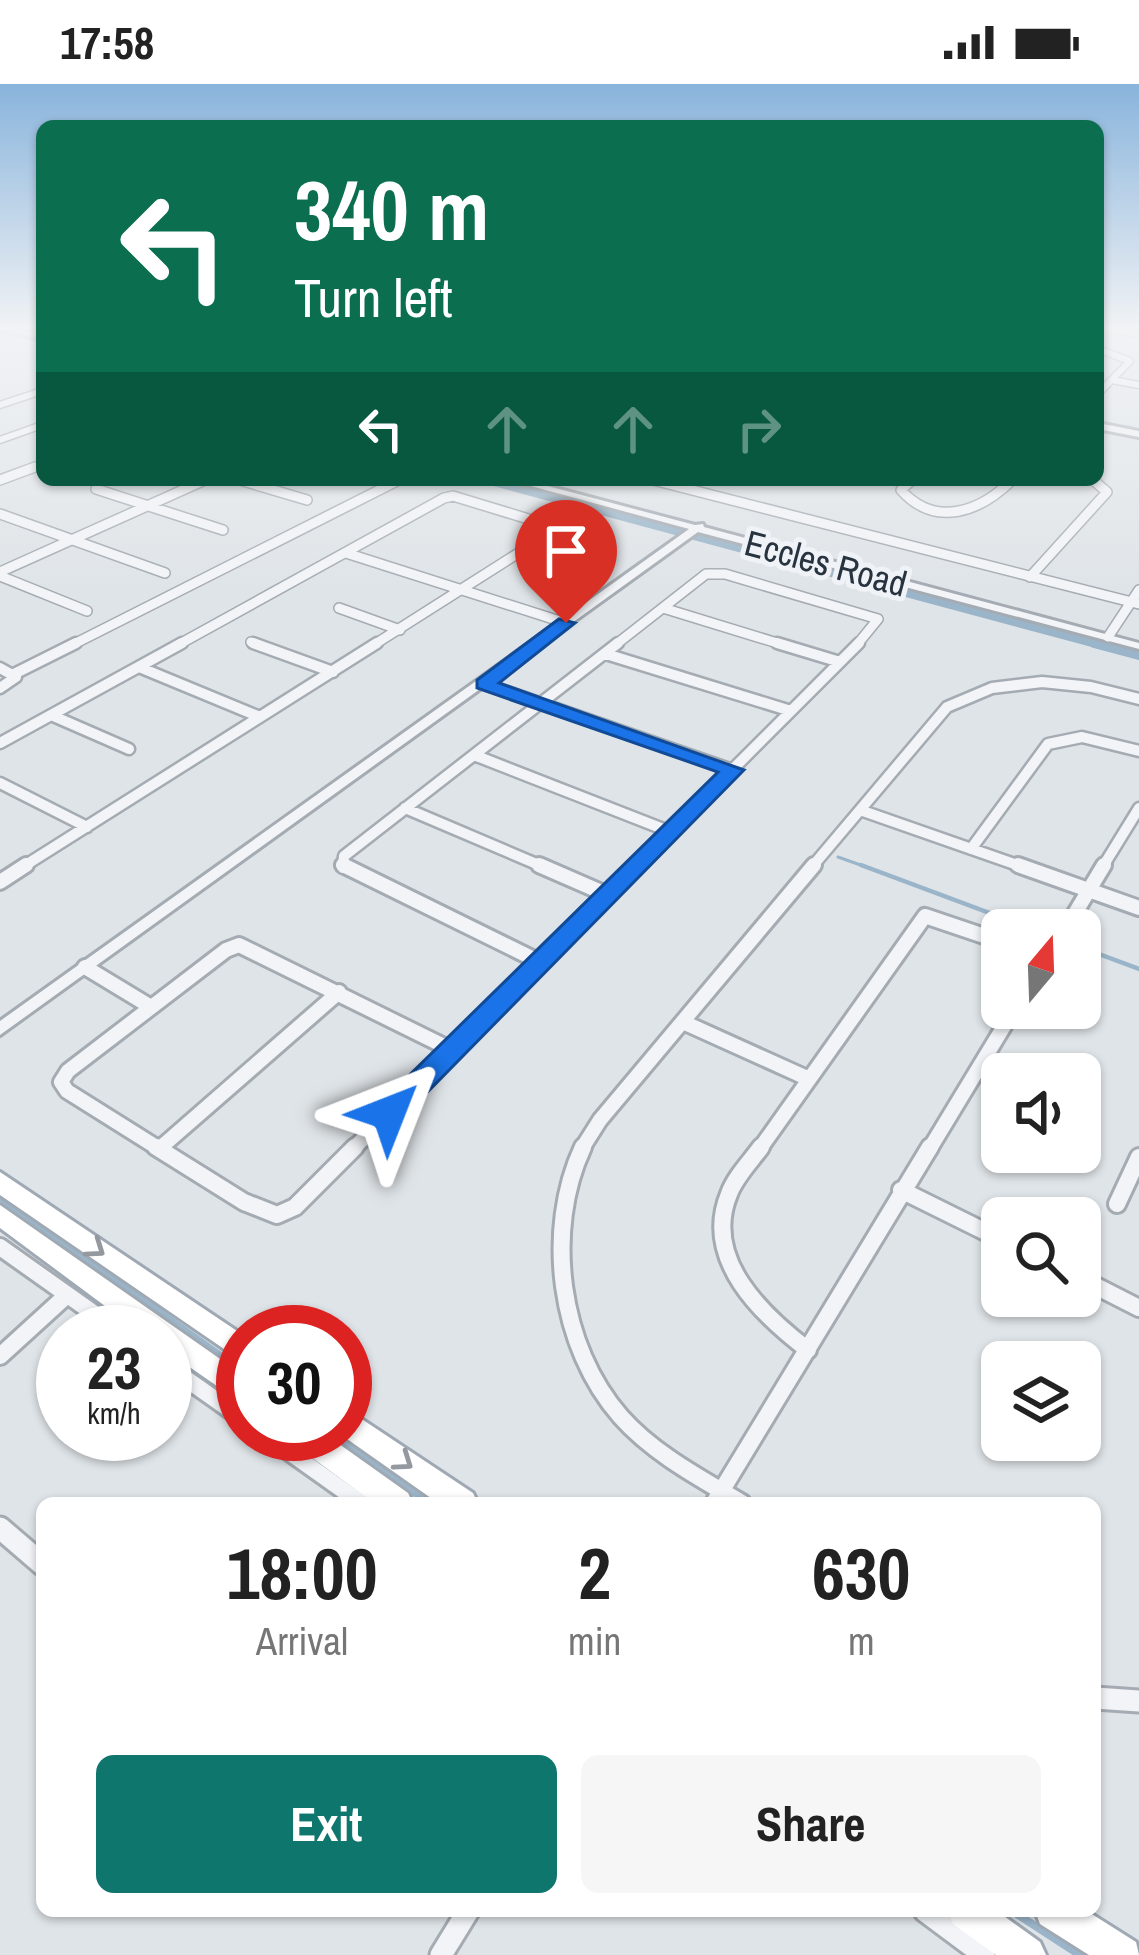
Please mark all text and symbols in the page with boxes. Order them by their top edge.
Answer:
text: 17:58 [60,12,154,73]
text: 340 m [294,153,489,266]
icon: left [96,168,252,324]
text: Turn left [294,261,453,334]
icon: left [348,396,414,462]
icon: ahead [474,396,540,462]
icon: ahead [600,396,666,462]
icon: right [726,396,792,462]
pin [515,500,617,623]
icon: arrive [533,518,599,584]
street label: Eccles Road [740,518,912,608]
north arrow [981,909,1101,1029]
map controls [981,909,1101,1461]
position arrow [326,1050,452,1176]
button: sound [981,1053,1101,1173]
button: search [981,1197,1101,1317]
one-way arrow [83,1235,105,1257]
speed limit sign: 30 [216,1305,372,1461]
text: 23 [87,1327,141,1408]
button: layers [981,1341,1101,1461]
text: km/h [87,1393,141,1433]
one-way arrow [391,1448,413,1470]
text: 18:00 [227,1524,378,1621]
text: 2 [578,1524,611,1621]
text: 630 [812,1524,910,1621]
text: Arrival [256,1615,348,1667]
text: min [568,1615,621,1667]
text: m [848,1615,875,1667]
button: Exit [96,1755,557,1893]
button: Share [581,1755,1041,1893]

